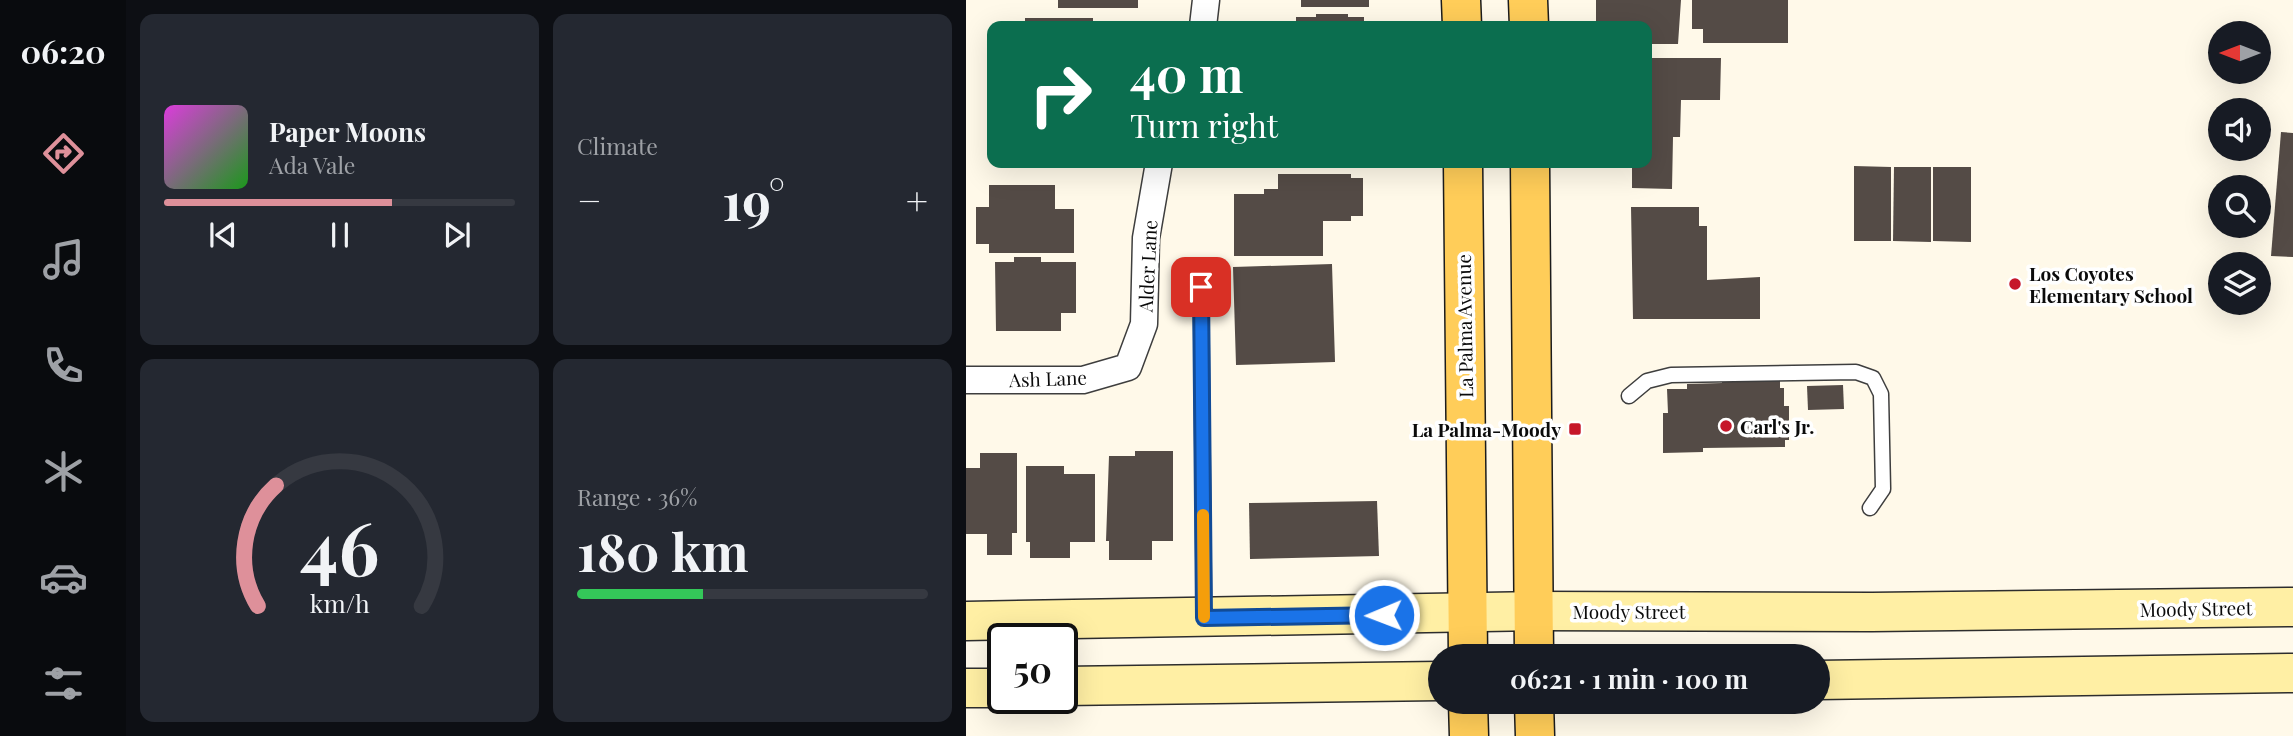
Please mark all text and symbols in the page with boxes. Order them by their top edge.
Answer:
north arrow [2208,21,2272,84]
map controls [2208,21,2271,315]
text: 06:20 [20,29,106,72]
text: 40 m [1130,40,1243,105]
icon: right [1015,49,1106,140]
button: sound [2208,98,2271,161]
text: Turn right [1130,103,1278,146]
text: Paper Moons [269,114,426,149]
icon: directions [39,129,88,178]
text: Climate [577,130,658,161]
text: Ada Vale [269,149,356,180]
text: 19° [722,165,785,234]
text: − [577,174,602,225]
text: + [906,174,928,225]
button: search [2208,175,2271,238]
icon: previous [204,216,242,254]
icon: pause [321,216,359,254]
icon: next [438,216,476,254]
street label: Alder Lane [1132,219,1162,314]
icon: music [39,235,88,284]
button: layers [2208,252,2271,315]
street label: La Palma Avenue [1450,254,1478,398]
pin [1171,257,1231,317]
place label: Los Coyotes Elementary School [2029,260,2193,308]
icon: arrive [1182,268,1220,306]
marker: Los Coyotes Elementary School [2007,276,2023,292]
icon: phone [39,341,88,390]
street label: Ash Lane [1008,364,1087,392]
place label: Carl's Jr. [1740,413,1814,439]
place label: La Palma-Moody [1412,416,1561,442]
marker: Carl's Jr. [1718,418,1734,434]
marker: La Palma-Moody [1567,421,1583,437]
icon: climate [39,447,88,496]
text: Range · 36% [577,481,697,512]
text: 46 [300,498,379,595]
text: 180 km [577,516,749,585]
icon: car [39,553,88,602]
position arrow [1347,578,1421,652]
text: km/h [310,586,370,619]
street label: Moody Street [2139,594,2253,622]
street label: Moody Street [1573,598,1686,624]
speed limit sign: 50 [987,623,1078,714]
icon: filters [39,659,88,708]
text: 06:21 · 1 min · 100 m [1510,661,1748,696]

